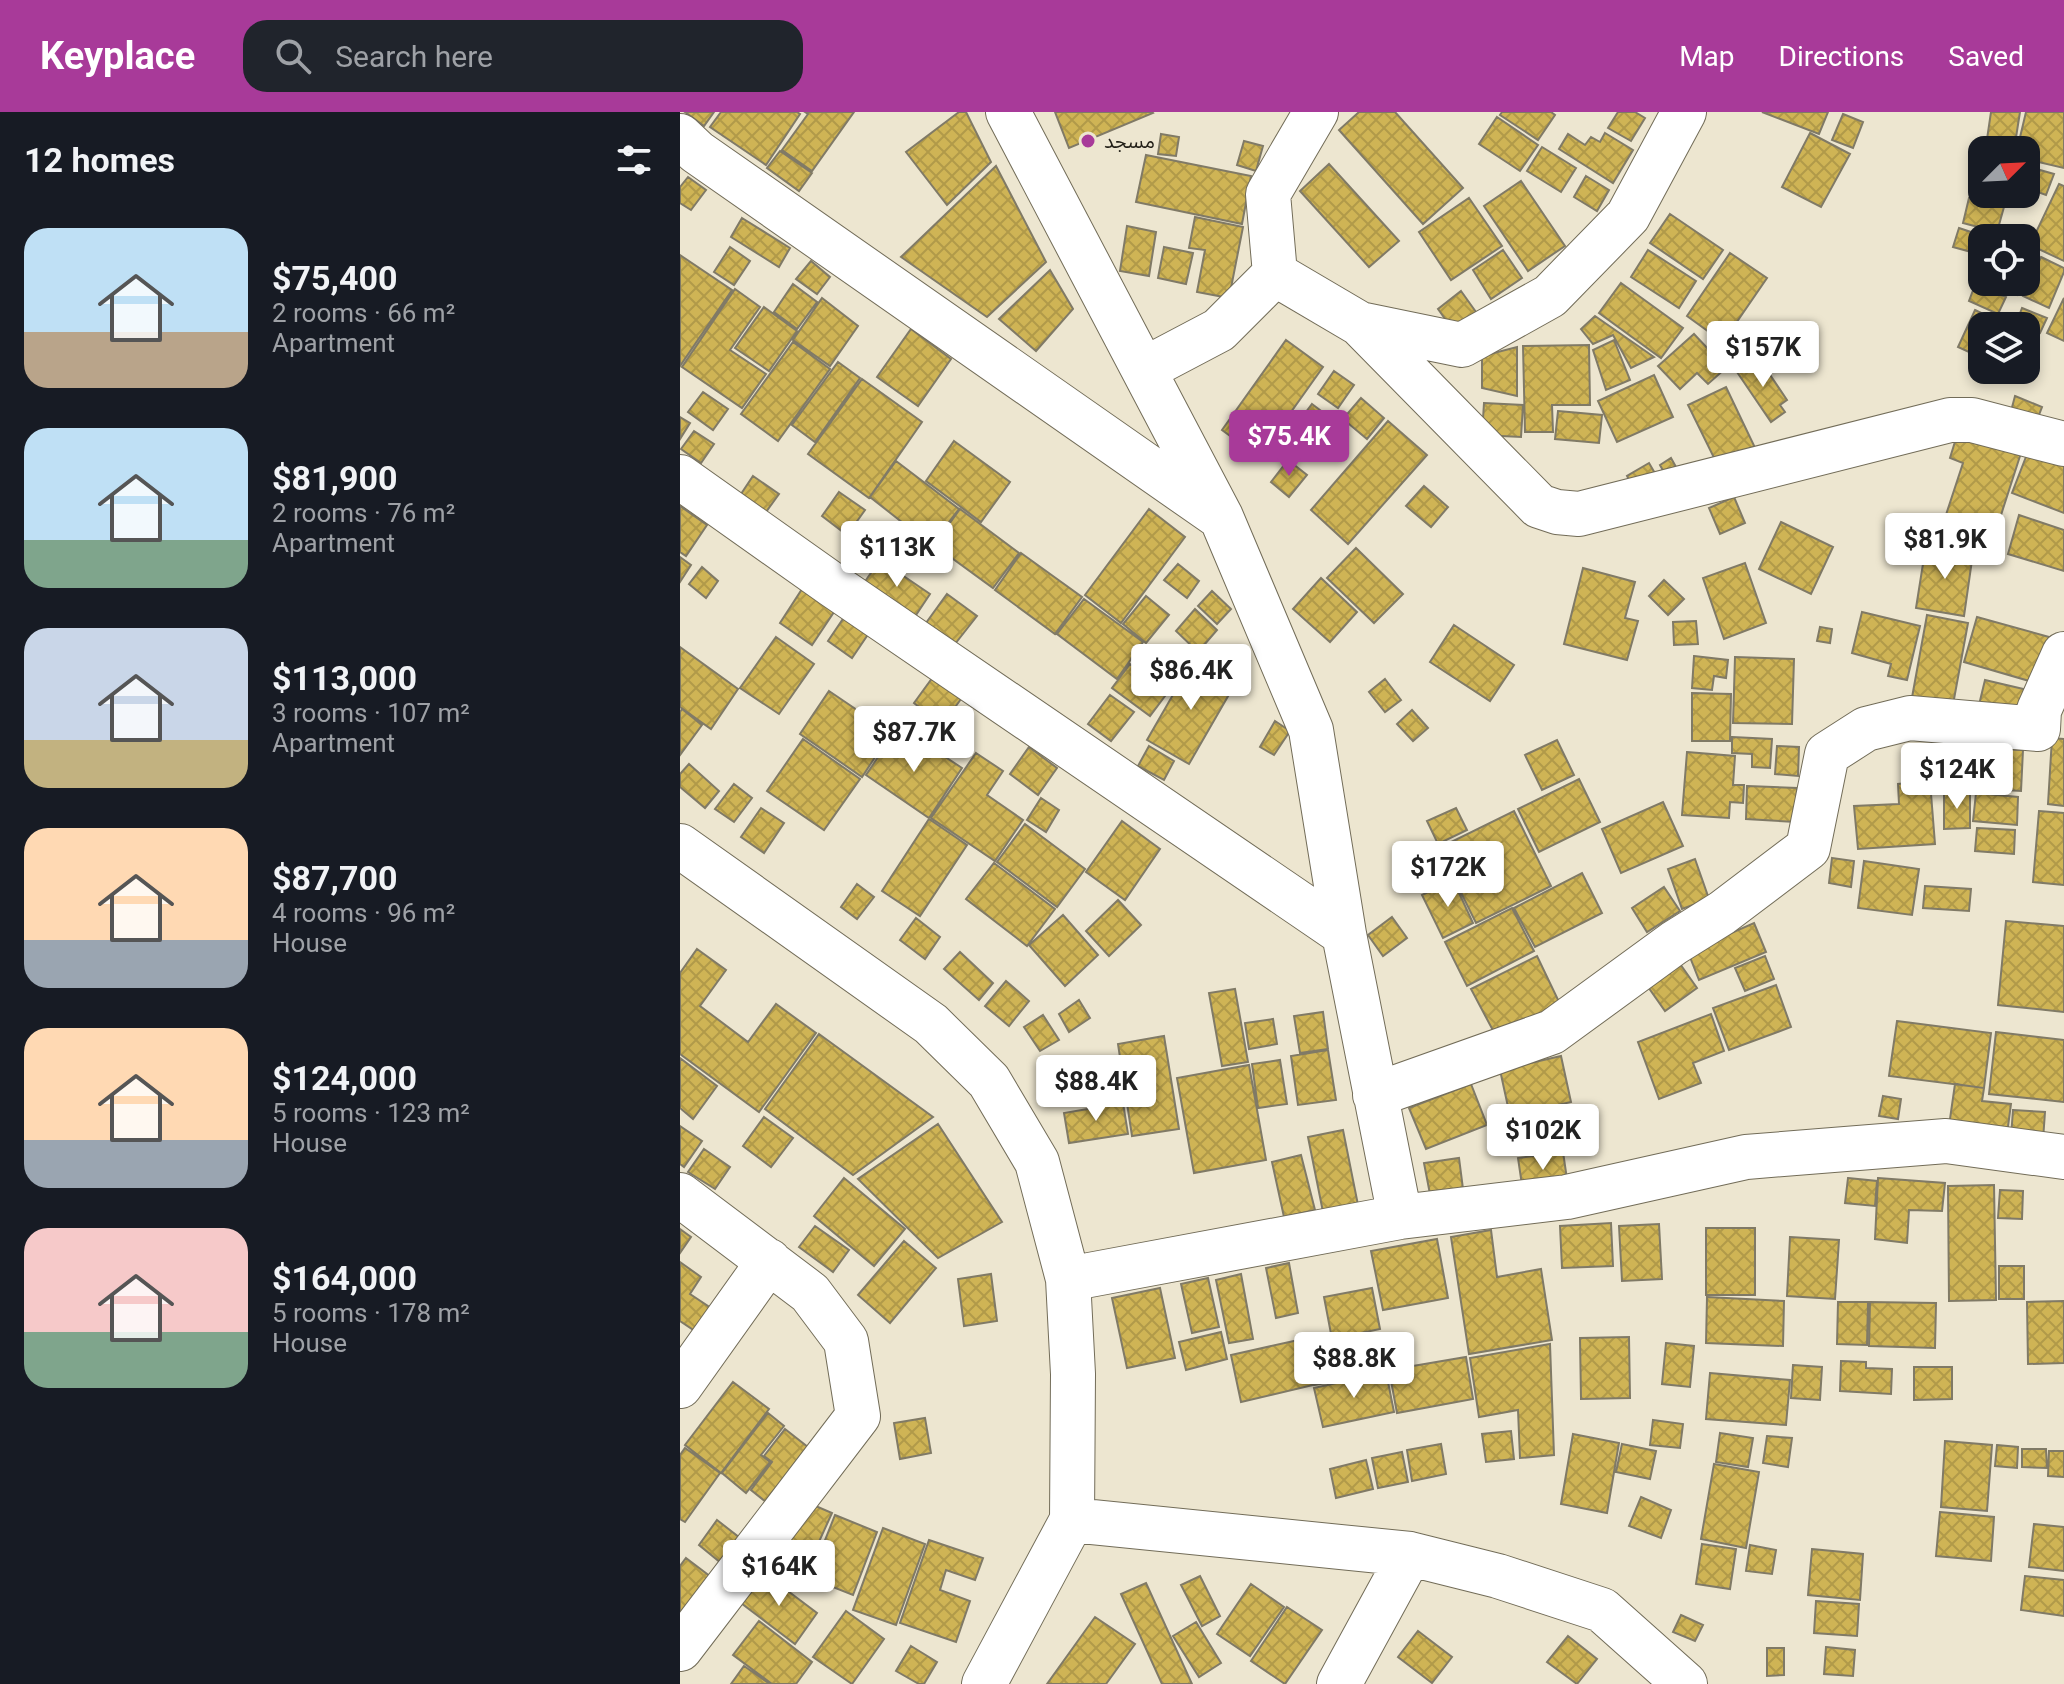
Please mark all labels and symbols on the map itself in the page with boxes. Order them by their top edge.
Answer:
place label: مسجد [1104,129,1155,153]
marker: مسجد [1079,132,1097,150]
north arrow [1968,136,2040,208]
pin: $157K [1707,321,1819,389]
pin: $75.4K [1224,410,1354,478]
pin: $81.9K [1880,513,2010,581]
pin: $113K [841,521,953,589]
pin: $86.4K [1126,644,1256,712]
pin: $87.7K [849,706,979,774]
pin: $124K [1901,743,2013,811]
pin: $172K [1392,841,1504,909]
pin: $88.4K [1031,1055,1161,1123]
pin: $102K [1487,1104,1599,1172]
pin: $88.8K [1289,1332,1419,1400]
pin: $164K [723,1540,835,1608]

